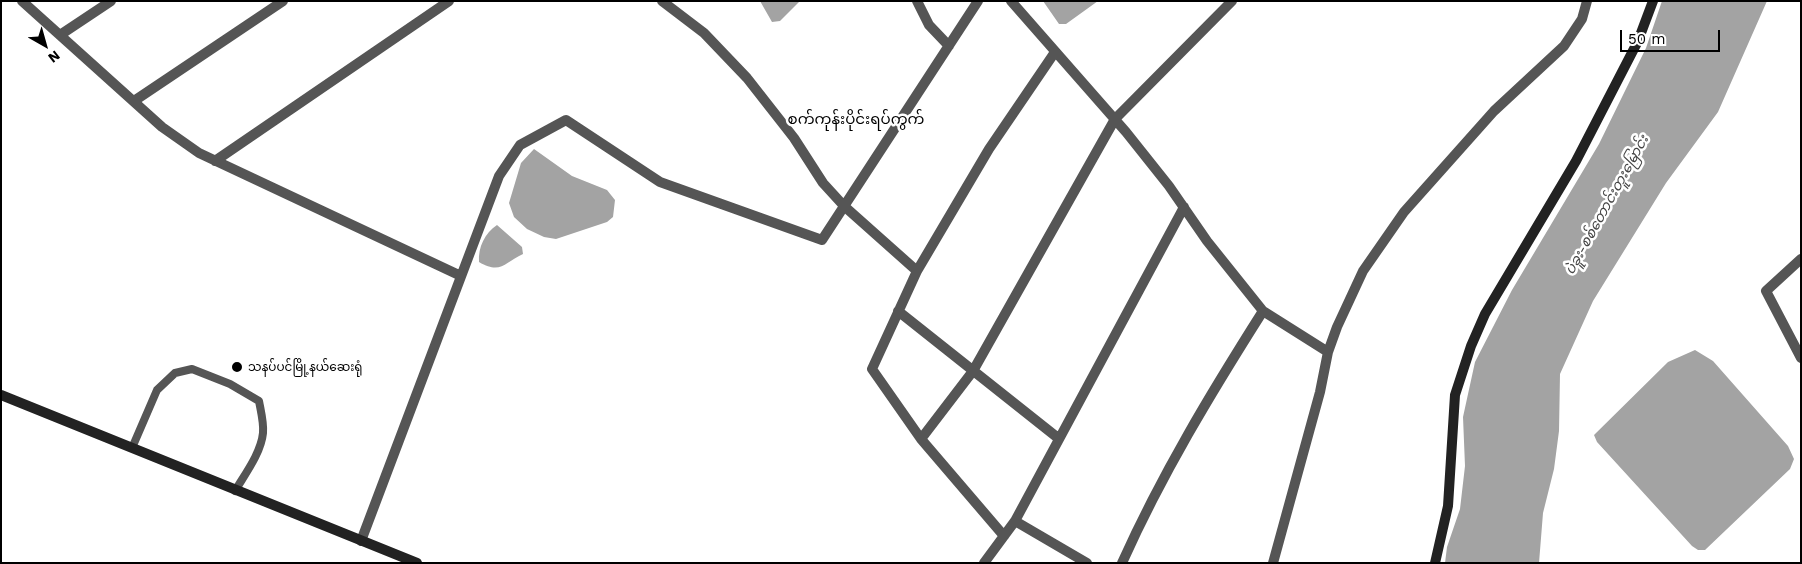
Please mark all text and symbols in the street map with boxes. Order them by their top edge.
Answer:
north arrow [20,20,70,70]
scale bar [1622,20,1722,52]
text: 50 m [1628,30,1665,48]
text: N [45,47,63,66]
district label: စက်ကုန်းပိုင်းရပ်ကွက် [788,111,924,129]
water label: ပဲခူး-စစ်တောင်းတူးမြောင်း [1562,132,1652,278]
marker: သနပ်ပင်မြို့နယ်ဆေးရုံ [230,360,244,374]
place label: သနပ်ပင်မြို့နယ်ဆေးရုံ [248,360,362,374]

